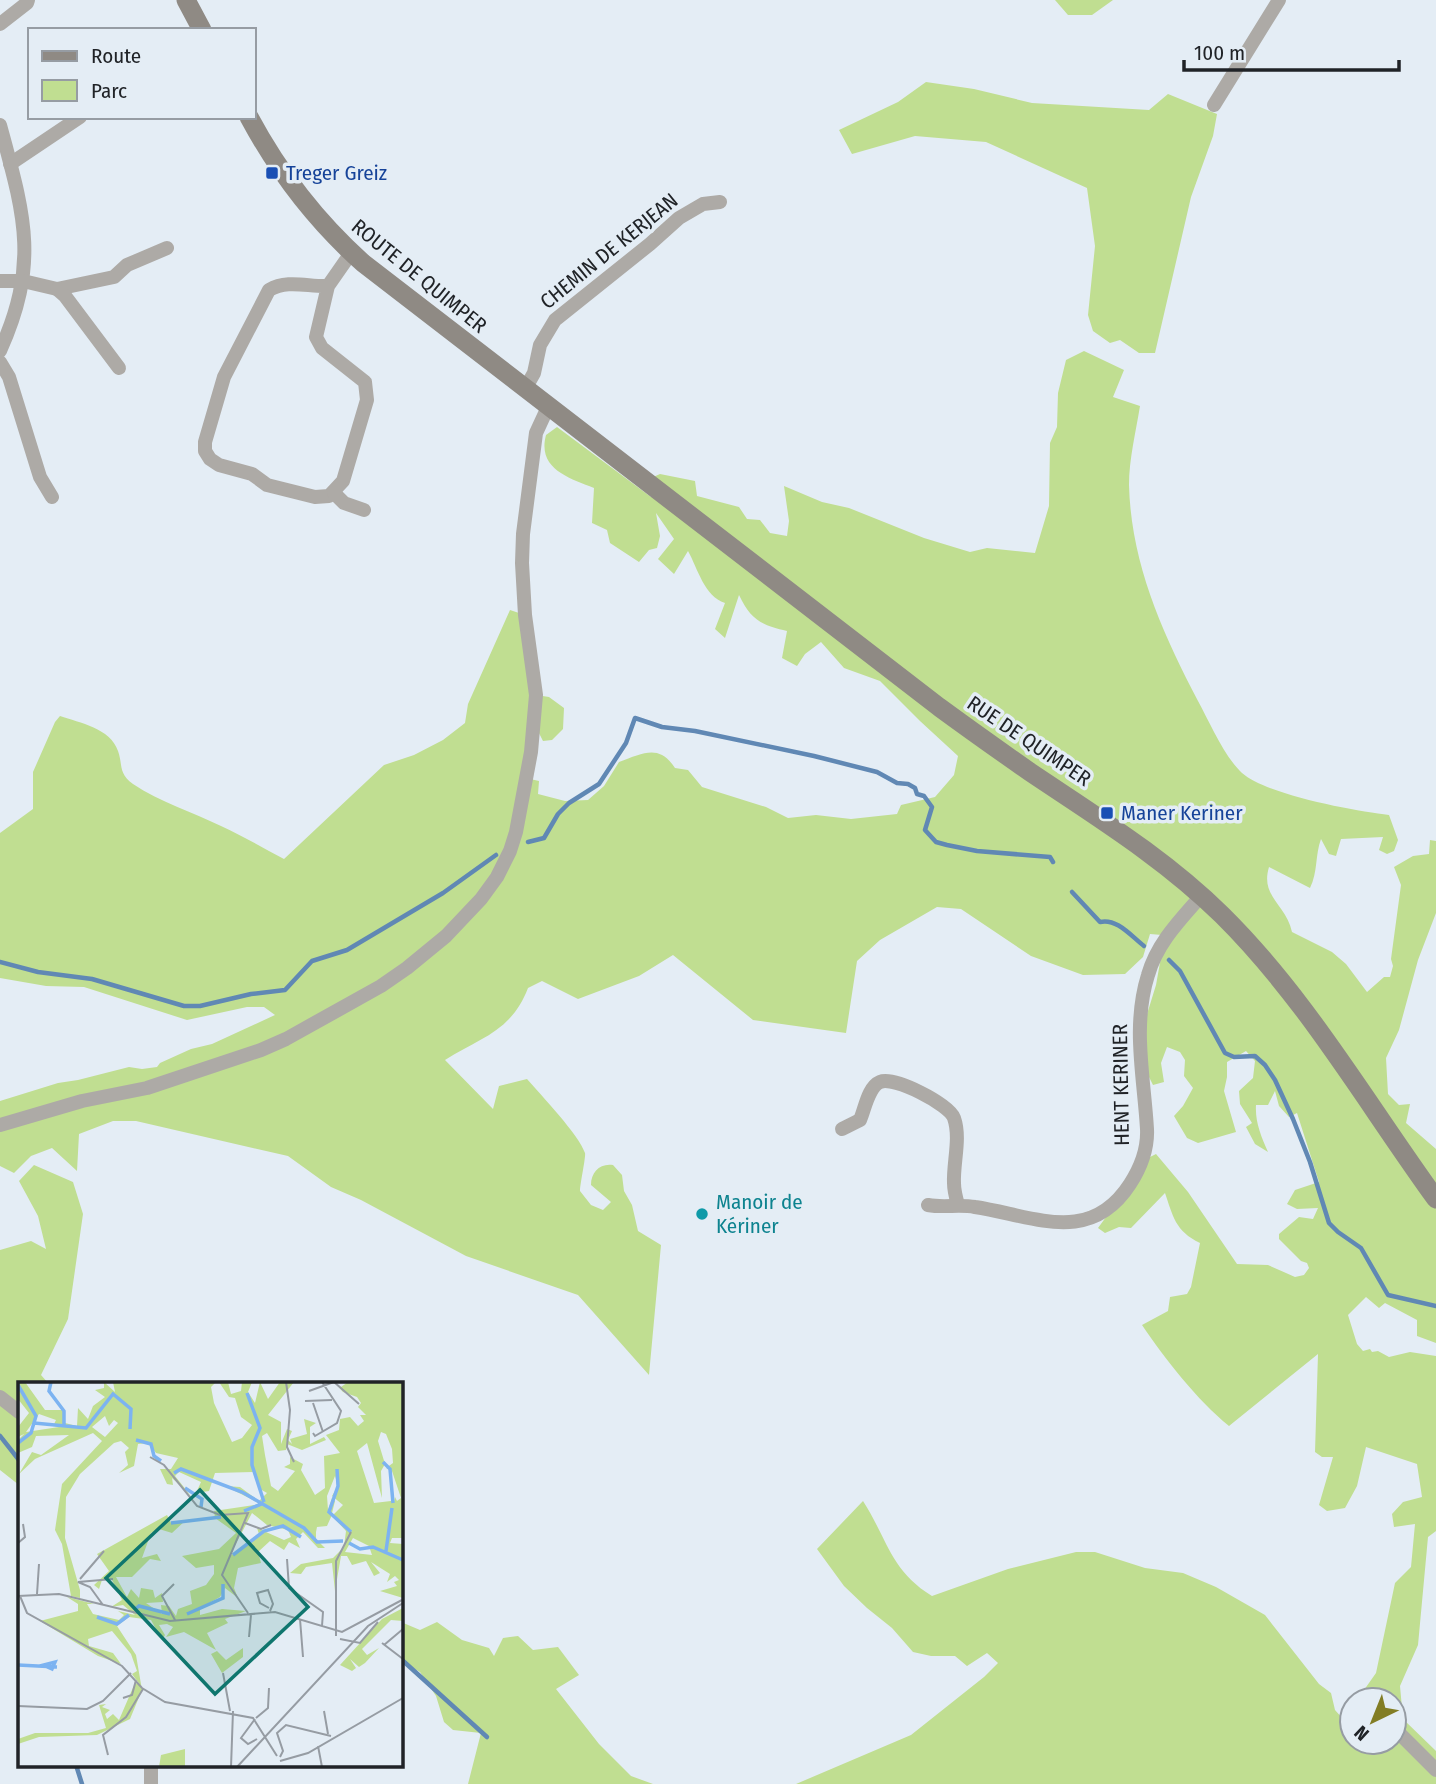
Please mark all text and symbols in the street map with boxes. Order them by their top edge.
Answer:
legend [28,28,256,119]
scale bar [1184,28,1399,72]
text: 100 m [1194,40,1245,66]
text: Route [91,43,141,69]
text: Parc [91,78,127,104]
place label: Treger Greiz [286,160,387,186]
marker: Treger Greiz [264,165,280,181]
street label: CHEMIN DE KERJEAN [535,187,683,315]
street label: ROUTE DE QUIMPER [346,213,492,339]
street label: RUE DE QUIMPER [962,690,1096,792]
place label: Maner Keriner [1121,800,1243,826]
marker: Maner Keriner [1099,805,1115,821]
street label: HENT KERINER [1107,1023,1135,1146]
place label: Manoir de Kériner [716,1189,803,1239]
marker: Manoir de Kériner [694,1206,710,1222]
inset map [18,1382,402,1766]
north arrow [1338,1686,1408,1756]
text: N [1350,1721,1374,1745]

